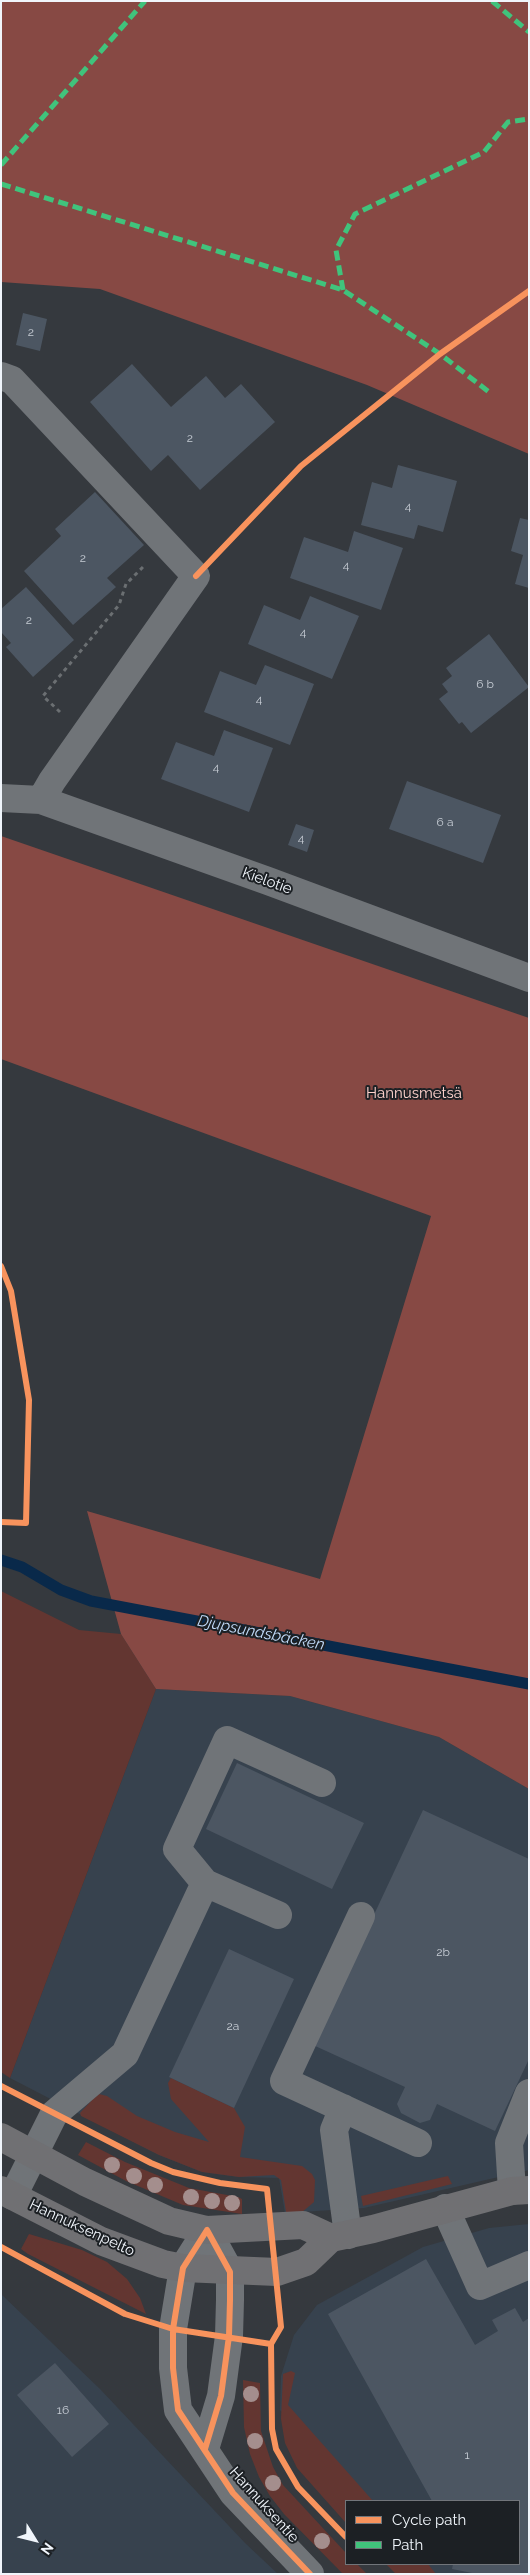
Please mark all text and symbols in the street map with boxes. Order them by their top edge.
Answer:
house number: 2 [28,325,34,339]
house number: 2 [187,431,193,445]
house number: 4 [405,499,411,513]
house number: 2 [80,551,86,565]
house number: 4 [343,558,349,572]
house number: 2 [26,613,32,627]
house number: 4 [300,625,306,639]
house number: 6 b [476,677,494,691]
house number: 4 [256,692,262,706]
house number: 4 [213,760,219,774]
house number: 6 a [437,815,453,829]
house number: 4 [298,831,304,845]
street label: Kielotie [240,864,294,898]
park label: Hannusmetsä [366,1084,462,1102]
water label: Djupsundsbäcken [196,1611,326,1655]
house number: 2b [436,1945,450,1959]
house number: 2a [227,2019,239,2033]
street label: Hannuksenpelto [26,2196,138,2260]
house number: 16 [57,2403,69,2417]
house number: 1 [464,2448,470,2462]
street label: Hannuksentie [225,2464,303,2546]
legend [345,2500,520,2565]
text: Cycle path [392,2511,466,2529]
north arrow [10,2515,60,2565]
text: Path [392,2536,423,2554]
text: N [38,2540,57,2558]

